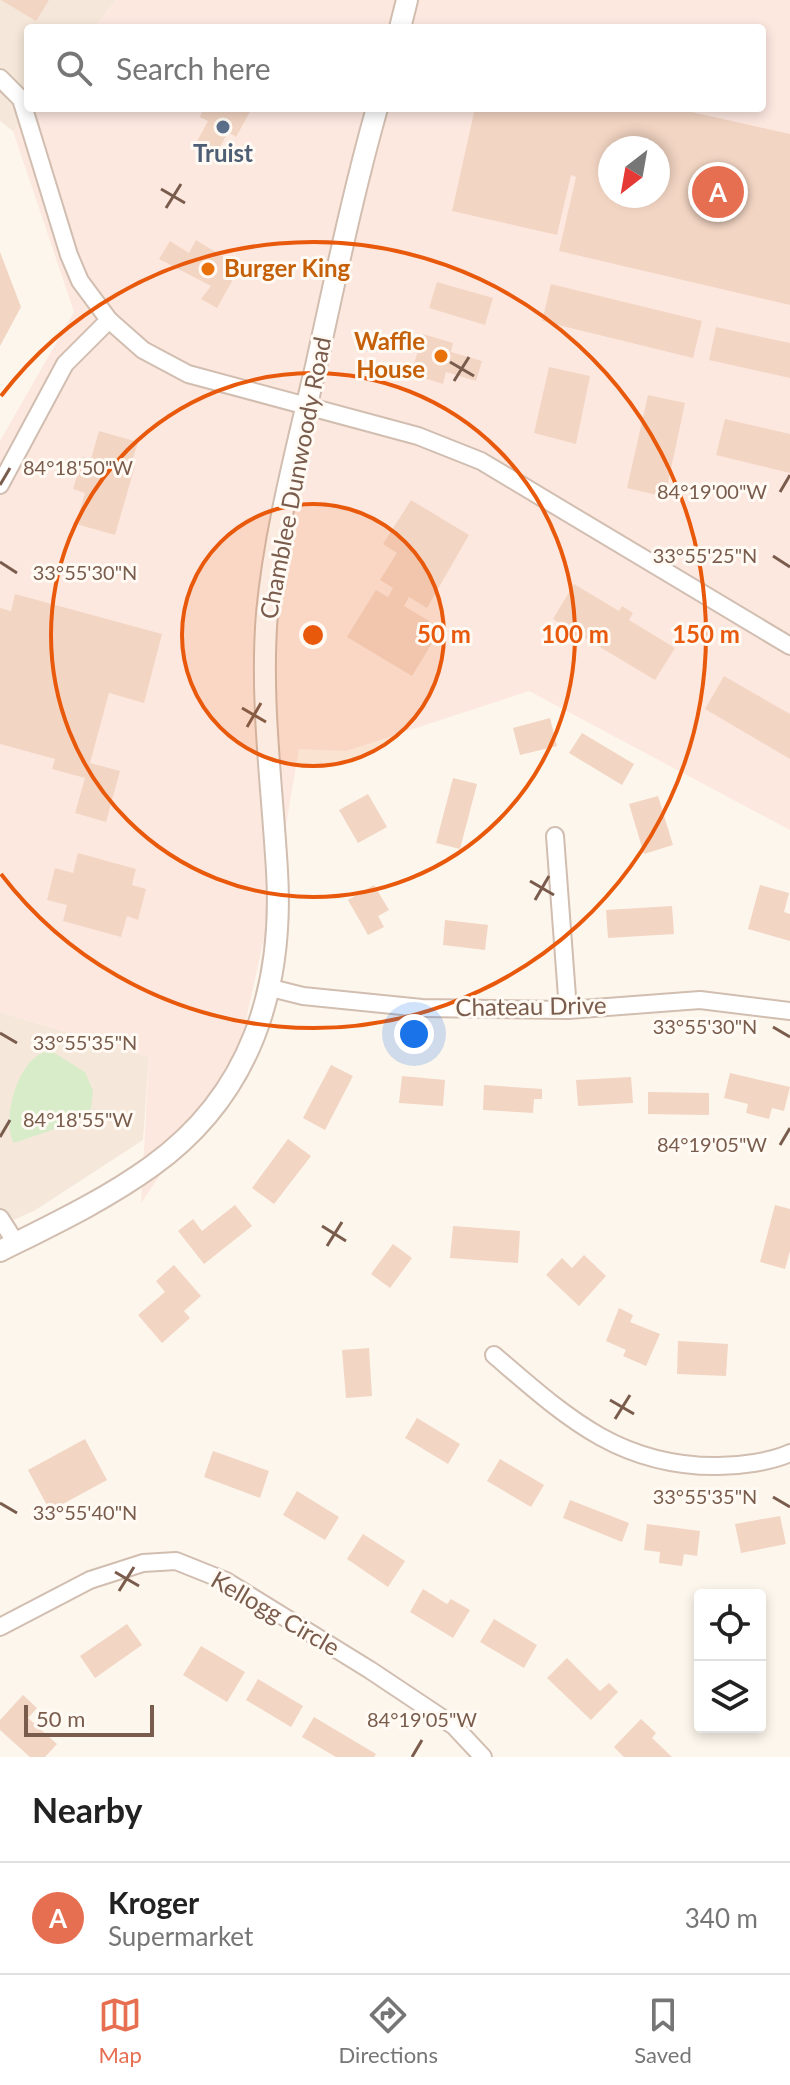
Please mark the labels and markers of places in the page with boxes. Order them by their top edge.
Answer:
marker: Truist [214,118,232,136]
place label: Truist [193,138,253,167]
pin: A [692,162,744,222]
place label: Burger King [224,253,351,282]
marker: Burger King [199,260,217,278]
place label: Waffle House [354,326,425,383]
marker: Waffle House [432,347,450,365]
centre of rings [299,621,327,649]

